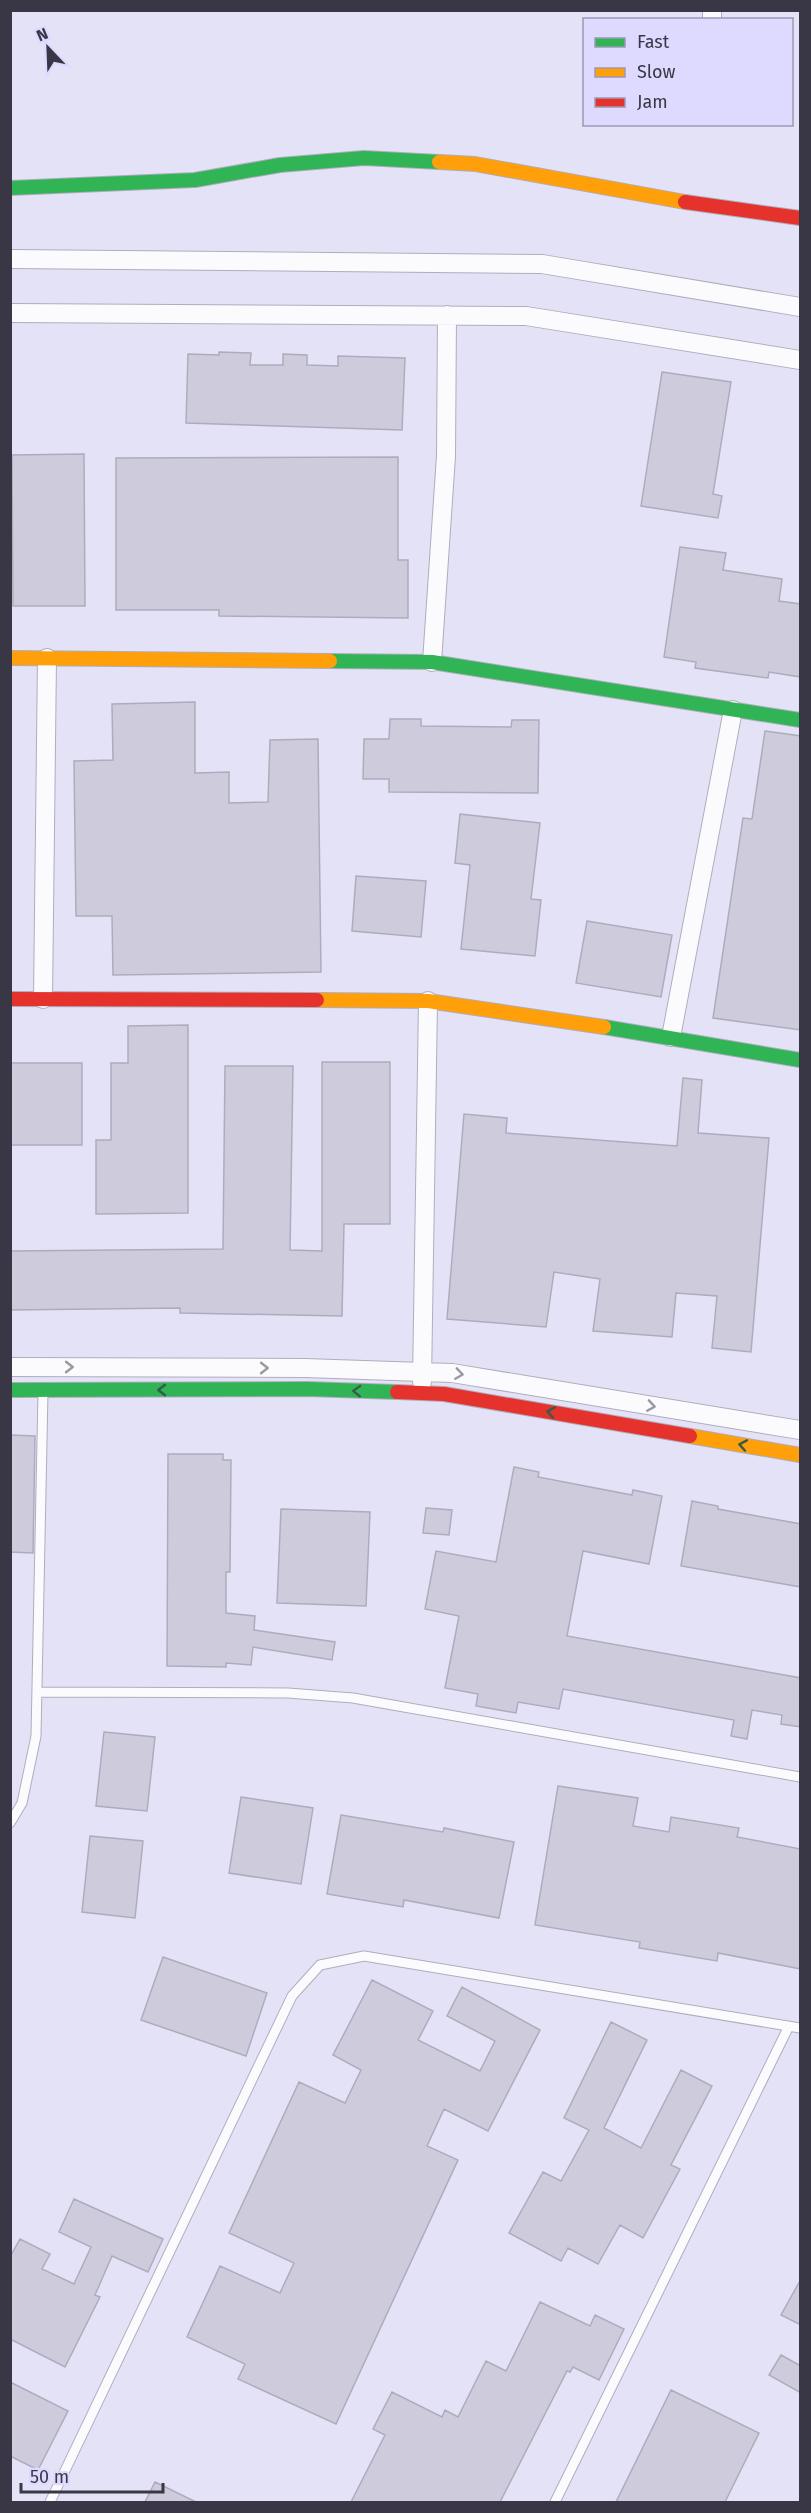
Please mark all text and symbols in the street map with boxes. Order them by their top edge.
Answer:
north arrow [18,18,78,78]
legend [583,18,793,126]
text: N [34,24,51,45]
text: Fast [637,31,670,53]
text: Slow [637,61,676,83]
text: Jam [637,91,668,113]
one-way arrow [64,1361,73,1373]
one-way arrow [259,1362,268,1374]
one-way arrow [454,1368,463,1380]
one-way arrow [158,1384,167,1396]
one-way arrow [353,1384,362,1397]
one-way arrow [647,1399,656,1411]
one-way arrow [546,1406,556,1419]
one-way arrow [738,1440,747,1452]
scale bar [21,2456,164,2494]
text: 50 m [30,2466,69,2488]

